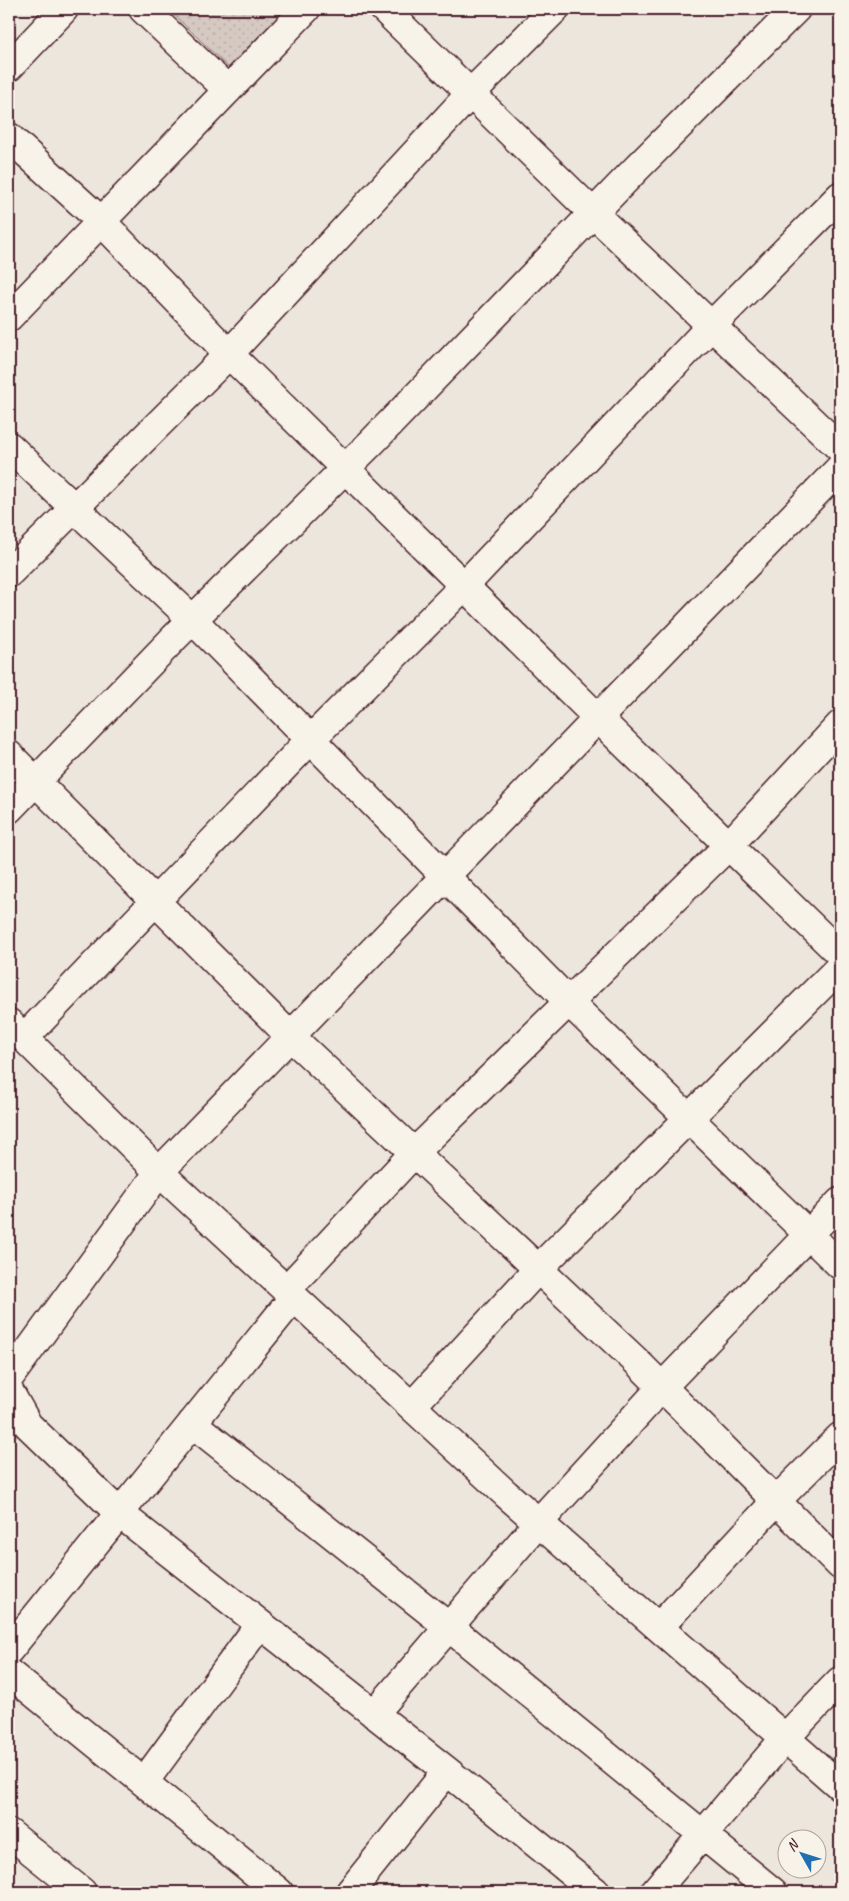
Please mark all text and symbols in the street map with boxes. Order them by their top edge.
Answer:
north arrow [776,1828,826,1878]
text: N [783,1836,803,1855]

